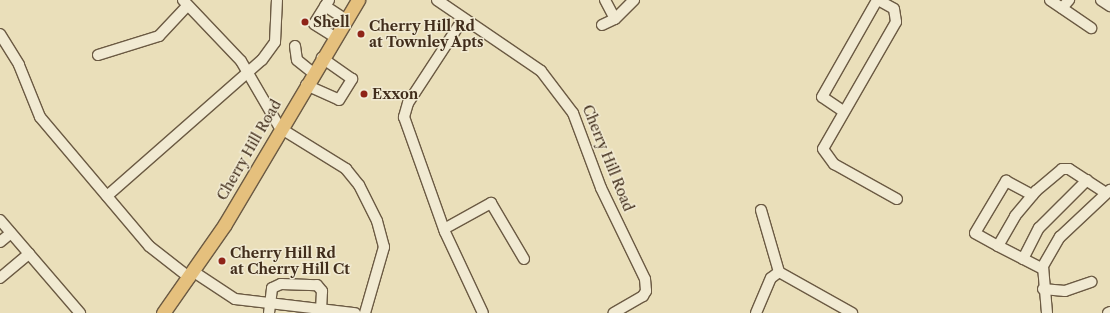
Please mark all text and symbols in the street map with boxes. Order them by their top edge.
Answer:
place label: Shell [313,14,350,30]
marker: Shell [300,17,310,27]
place label: Cherry Hill Rd at Townley Apts [369,18,485,50]
marker: Cherry Hill Rd at Townley Apts [356,29,366,39]
place label: Exxon [372,86,418,102]
marker: Exxon [359,89,369,99]
street label: Cherry Hill Road [213,97,285,203]
street label: Cherry Hill Road [579,102,637,214]
place label: Cherry Hill Rd at Cherry Hill Ct [230,245,350,278]
marker: Cherry Hill Rd at Cherry Hill Ct [217,256,227,266]

